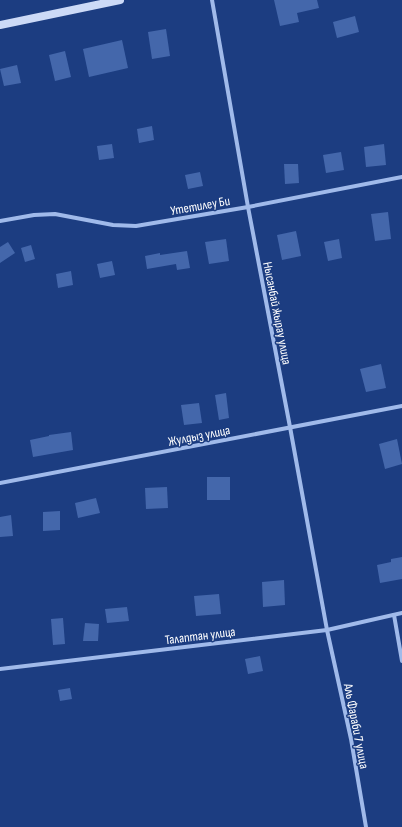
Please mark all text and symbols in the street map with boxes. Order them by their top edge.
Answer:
street label: Утетилеу Би [169,193,231,219]
street label: Нысанбай жырау улица [259,260,295,366]
street label: Жулдыз улица [167,422,232,450]
street label: Талаптан улица [164,624,236,648]
street label: Аль Фараби 7 улица [340,681,372,770]

